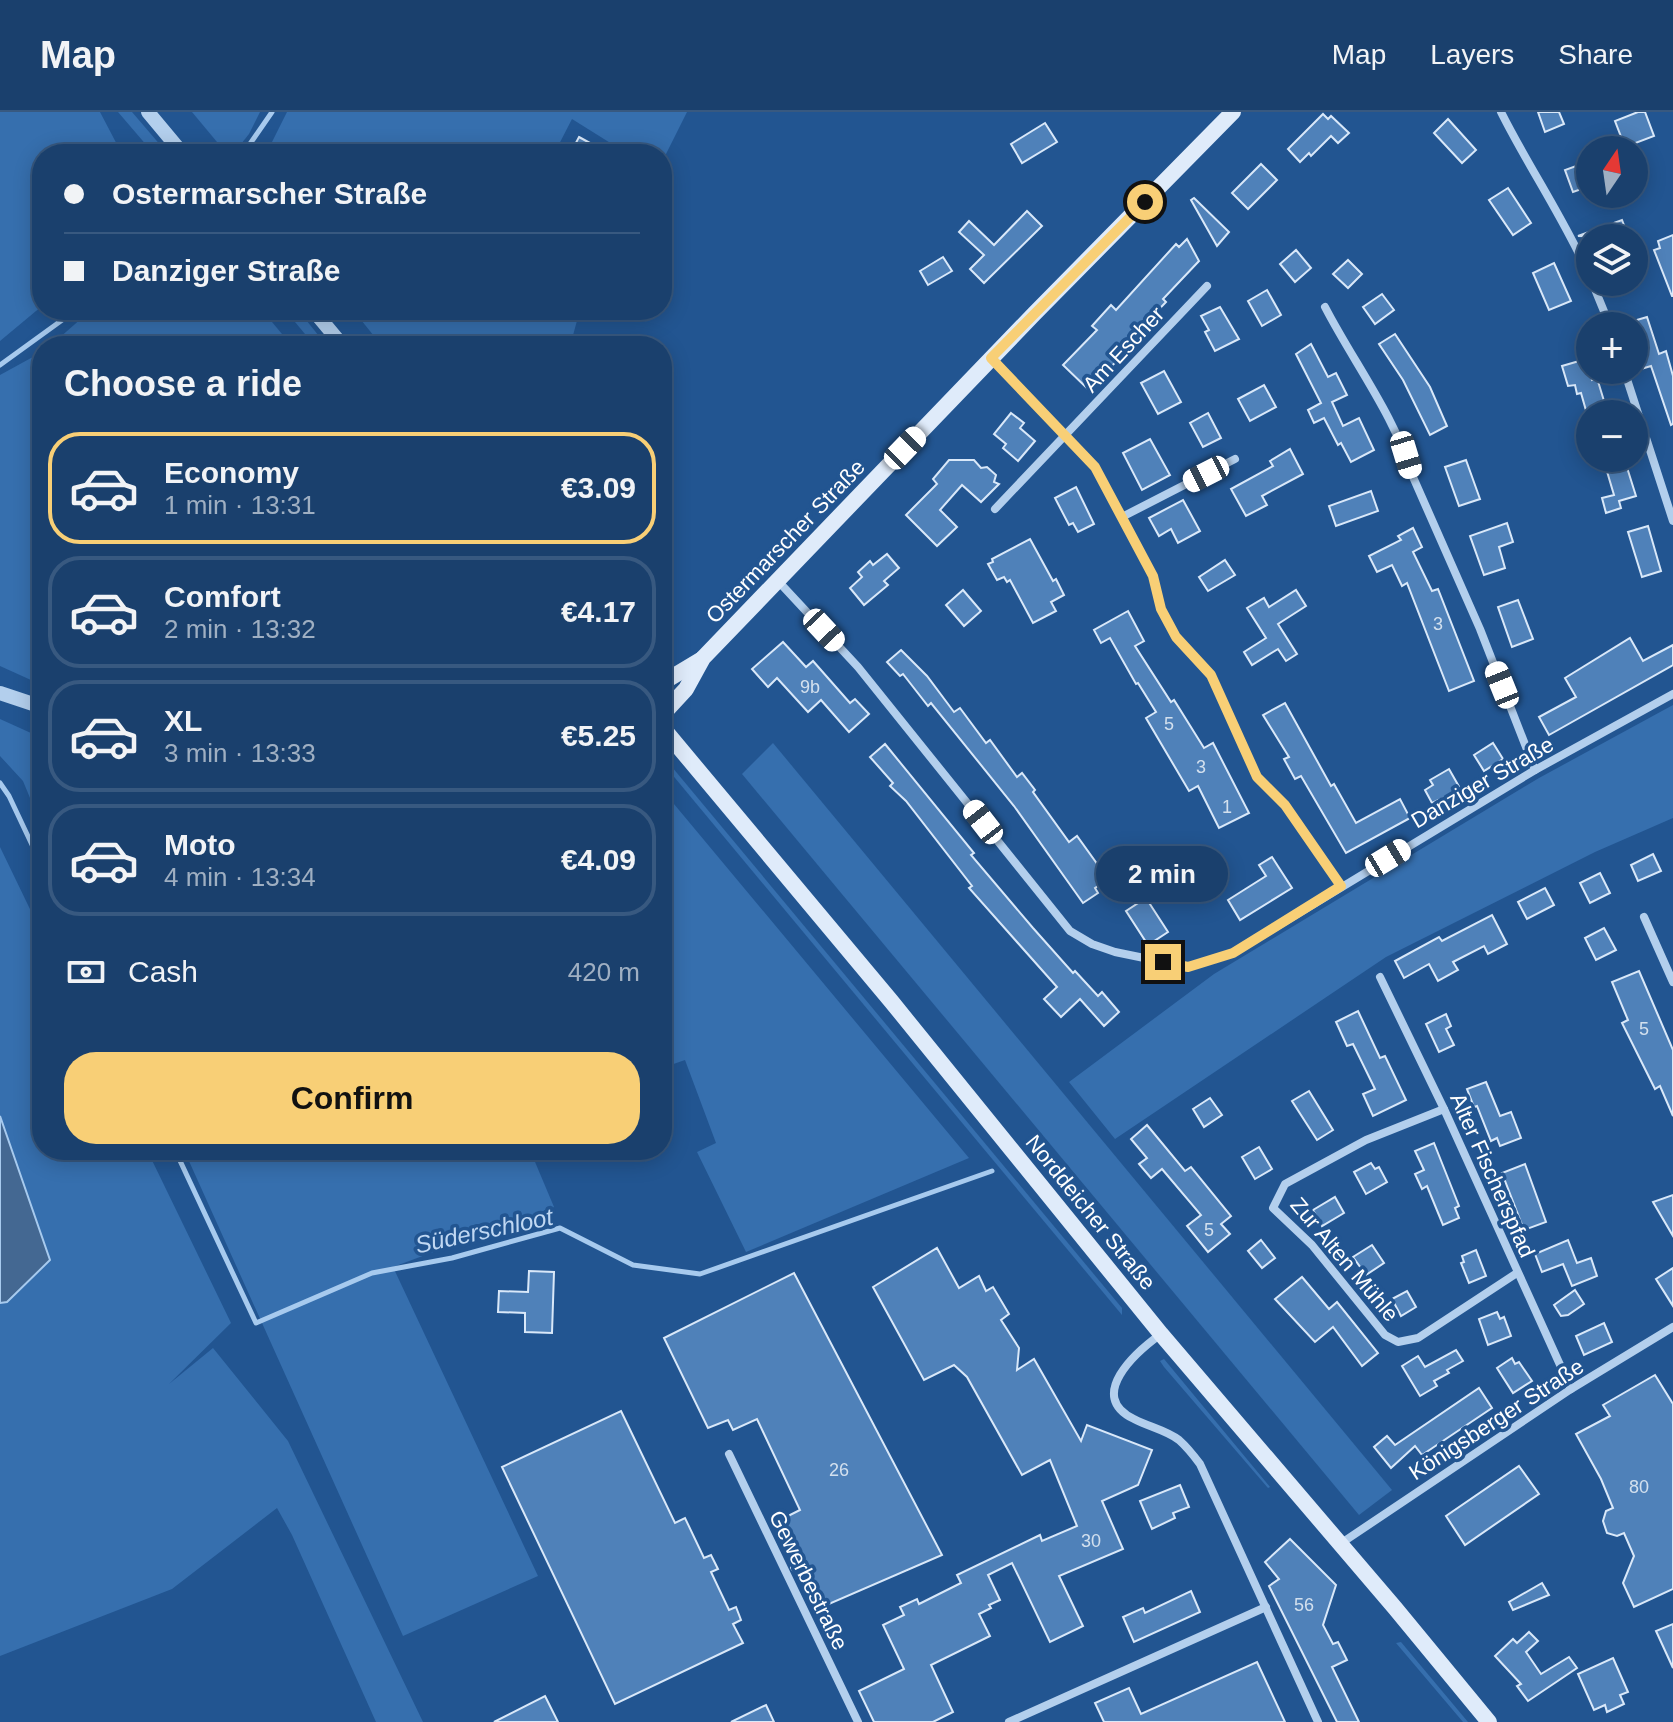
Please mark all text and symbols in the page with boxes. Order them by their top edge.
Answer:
text: Map [40,34,116,76]
text: Map [1332,39,1386,70]
text: Layers [1430,39,1514,70]
text: Share [1558,39,1633,70]
north arrow [1576,136,1648,208]
map controls [1576,136,1648,472]
text: Ostermarscher Straße [112,177,427,210]
route start [1127,184,1163,220]
button: layers [1576,224,1648,296]
text: Danziger Straße [112,254,340,287]
street label: Am Escher [1078,301,1169,397]
button: + [1576,312,1648,384]
text: Choose a ride [64,363,302,404]
button: − [1576,400,1648,472]
car [880,422,930,474]
car [1388,429,1424,481]
icon: car [68,452,140,524]
car [1179,452,1233,496]
street label: Ostermarscher Straße [701,454,870,628]
text: Economy [164,456,299,489]
text: €3.09 [561,471,636,504]
text: 1 min · 13:31 [164,490,316,520]
icon: car [68,576,140,648]
text: Comfort [164,580,281,613]
text: €4.17 [561,595,636,628]
car [799,604,849,656]
text: 2 min · 13:32 [164,614,316,644]
house number: 3 [1433,614,1443,634]
car [1482,658,1522,712]
house number: 9b [800,677,820,697]
icon: car [68,700,140,772]
text: XL [164,704,202,737]
house number: 5 [1164,714,1174,734]
text: €5.25 [561,719,636,752]
street label: Danziger Straße [1407,732,1558,833]
text: 3 min · 13:33 [164,738,316,768]
house number: 3 [1196,757,1206,777]
car [959,796,1007,848]
house number: 1 [1222,797,1232,817]
icon: car [68,824,140,896]
text: Moto [164,828,236,861]
car [1361,835,1415,881]
text: €4.09 [561,843,636,876]
callout: 2 min [1097,846,1229,902]
text: 2 min [1128,859,1196,889]
text: 4 min · 13:34 [164,862,316,892]
route end [1145,944,1181,980]
icon: cash [64,950,108,994]
text: Cash [128,955,198,988]
text: 420 m [568,957,640,987]
house number: 5 [1639,1019,1649,1039]
button: Confirm [64,1052,640,1144]
street label: Alter Fischerspfad [1445,1089,1540,1261]
street label: Norddeicher Straße [1020,1130,1161,1295]
street label: Zur Alten Mühle [1286,1192,1404,1326]
water label: Süderschloot [413,1202,557,1258]
house number: 5 [1204,1220,1214,1240]
street label: Königsberger Straße [1404,1354,1588,1485]
house number: 26 [829,1460,849,1480]
house number: 80 [1629,1477,1649,1497]
street label: Gewerbestraße [764,1507,853,1654]
house number: 30 [1081,1531,1101,1551]
house number: 56 [1294,1595,1314,1615]

